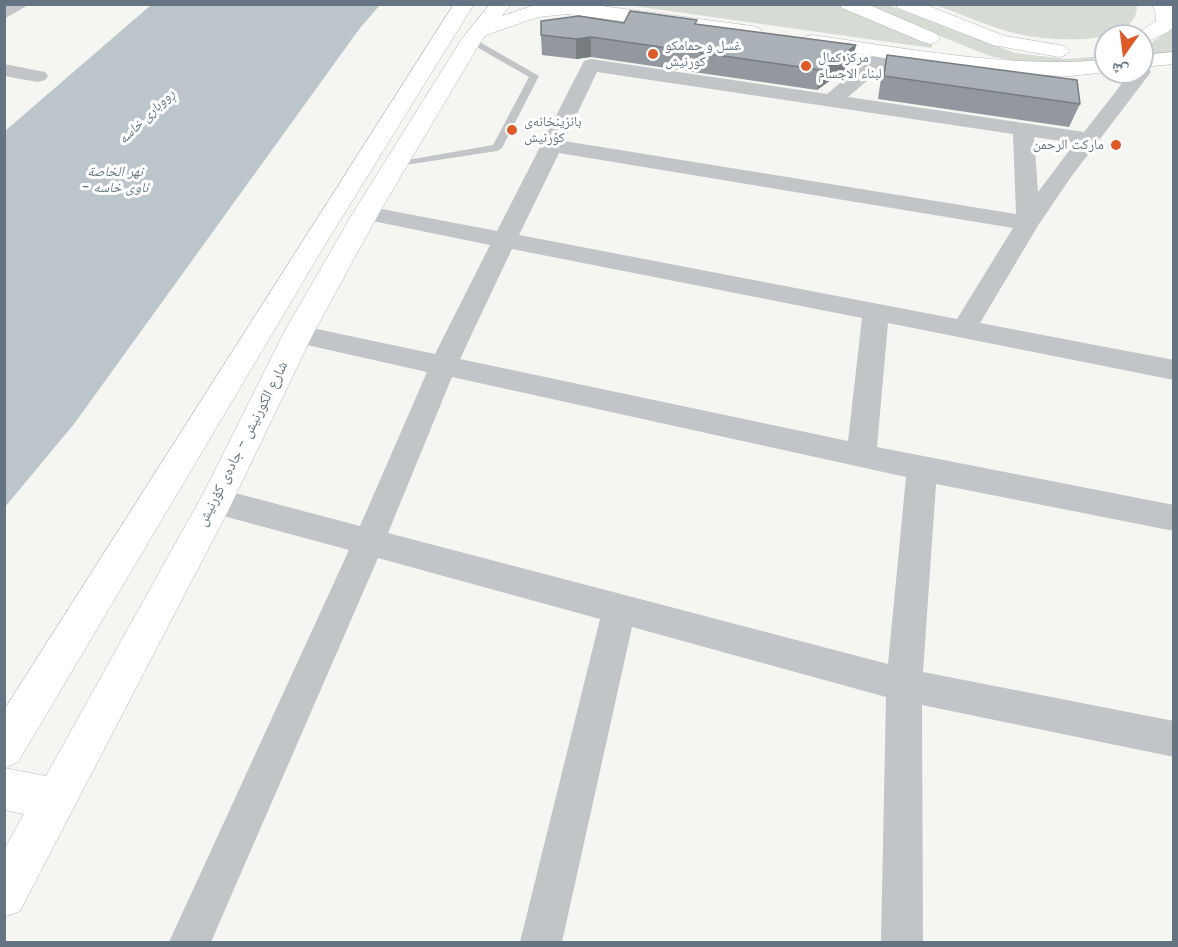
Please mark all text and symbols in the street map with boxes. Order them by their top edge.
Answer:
north arrow [1094,24,1154,84]
place label: غسل و حمامكو كورنيش [665,38,741,70]
marker: غسل و حمامكو كورنيش [646,47,660,61]
place label: مركز كمال لبناء الاجسام [818,50,882,82]
text: ش [1109,57,1131,83]
marker: مركز كمال لبناء الاجسام [799,59,813,73]
water label: ڕووباری خاسە [115,86,179,148]
place label: بانزینخانەی کۆرنیش [524,114,581,146]
marker: بانزینخانەی کۆرنیش [505,123,519,137]
place label: ماركت الرحمن [1033,137,1104,153]
marker: ماركت الرحمن [1109,138,1123,152]
water label: نهر الخاصة - ئاوی خاسە [82,164,148,196]
street label: شارع الكورنيش - جادەی کۆرنیش [193,358,293,530]

